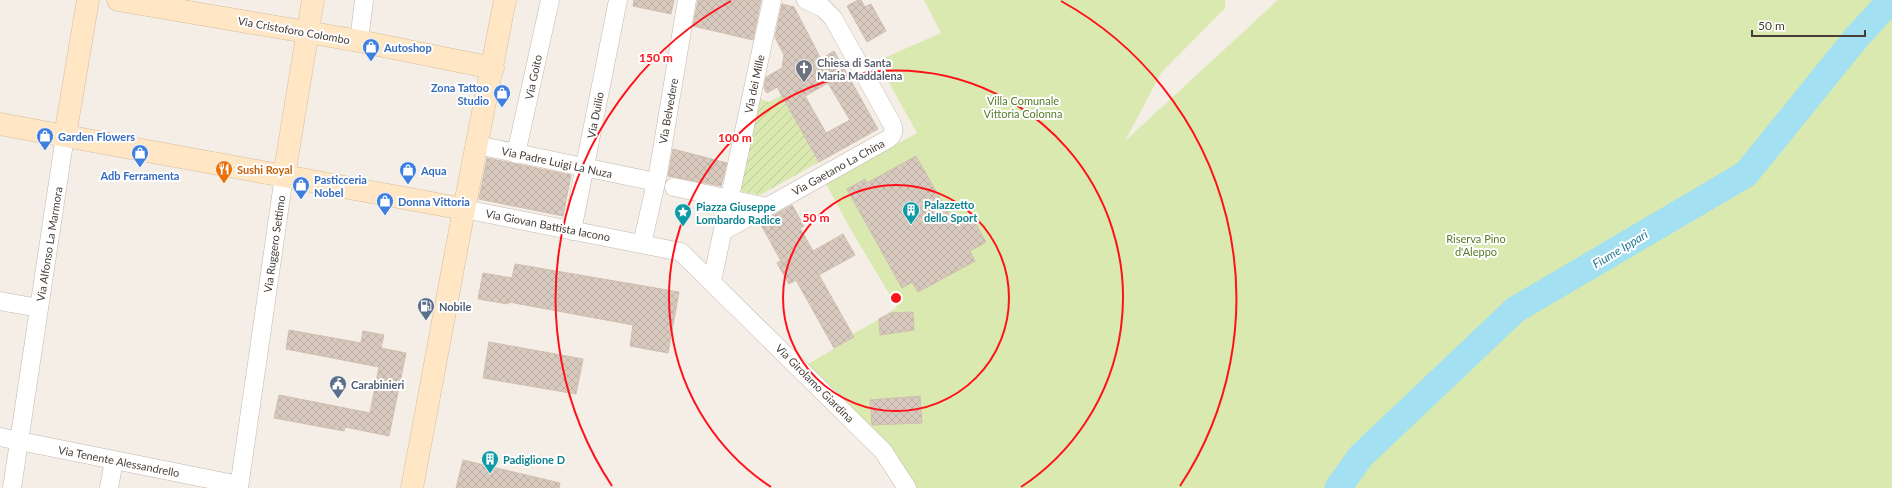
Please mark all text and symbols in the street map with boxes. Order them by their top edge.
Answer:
scale bar [1752,12,1865,38]
street label: Via Cristoforo Colombo [237,14,351,46]
text: 50 m [1758,18,1785,33]
shop icon: Autoshop [361,37,381,62]
place label: Autoshop [383,41,432,54]
text: 150 m [639,50,673,65]
street label: Via Goito [522,53,544,101]
street label: Via dei Mille [741,53,767,114]
place label: Chiesa di Santa Maria Maddalena [817,56,902,82]
church icon: Chiesa di Santa Maria Maddalena [794,58,814,83]
street label: Via Belvedere [656,77,680,145]
place label: Zona Tattoo Studio [431,81,489,107]
shop icon: Zona Tattoo Studio [492,83,512,108]
street label: Via Duilio [584,91,606,139]
park label: Villa Comunale Vittoria Colonna [984,94,1062,120]
shop icon: Garden Flowers [35,126,55,151]
place label: Garden Flowers [58,130,135,143]
text: 100 m [718,130,752,145]
street label: Via Gaetano La China [789,136,887,198]
shop icon: Adb Ferramenta [130,143,150,168]
street label: Via Padre Luigi La Nuza [500,144,614,180]
restaurant icon: Sushi Royal [214,159,234,184]
shop icon: Aqua [398,160,418,185]
place label: Sushi Royal [237,163,293,176]
place label: Aqua [420,164,447,177]
place label: Adb Ferramenta [100,169,179,182]
place label: Pasticceria Nobel [314,173,367,199]
shop icon: Pasticceria Nobel [291,175,311,200]
street label: Via Alfonso La Marmora [34,186,64,302]
shop icon: Donna Vittoria [375,191,395,216]
street label: Via Ruggero Settimo [261,194,287,294]
place label: Donna Vittoria [398,195,470,208]
place label: Palazzetto dello Sport [924,198,978,224]
place label: Piazza Giuseppe Lombardo Radice [696,200,781,226]
building icon: Palazzetto dello Sport [901,200,921,225]
place icon: Piazza Giuseppe Lombardo Radice [673,202,693,227]
street label: Via Giovan Battista Iacono [484,207,612,243]
text: 50 m [803,210,829,225]
water label: Fiume Ippari [1589,226,1651,271]
park label: Riserva Pino d'Aleppo [1446,232,1506,258]
centre of rings [889,291,903,305]
fuel station icon: Nobile [416,296,436,321]
place label: Nobile [439,300,471,313]
street label: Via Girolamo Giardina [773,341,857,425]
public building icon: Carabinieri [328,374,348,399]
place label: Carabinieri [351,378,404,391]
street label: Via Tenente Alessandrello [57,443,181,479]
building icon: Padiglione D [480,449,500,474]
place label: Padiglione D [503,453,565,466]

